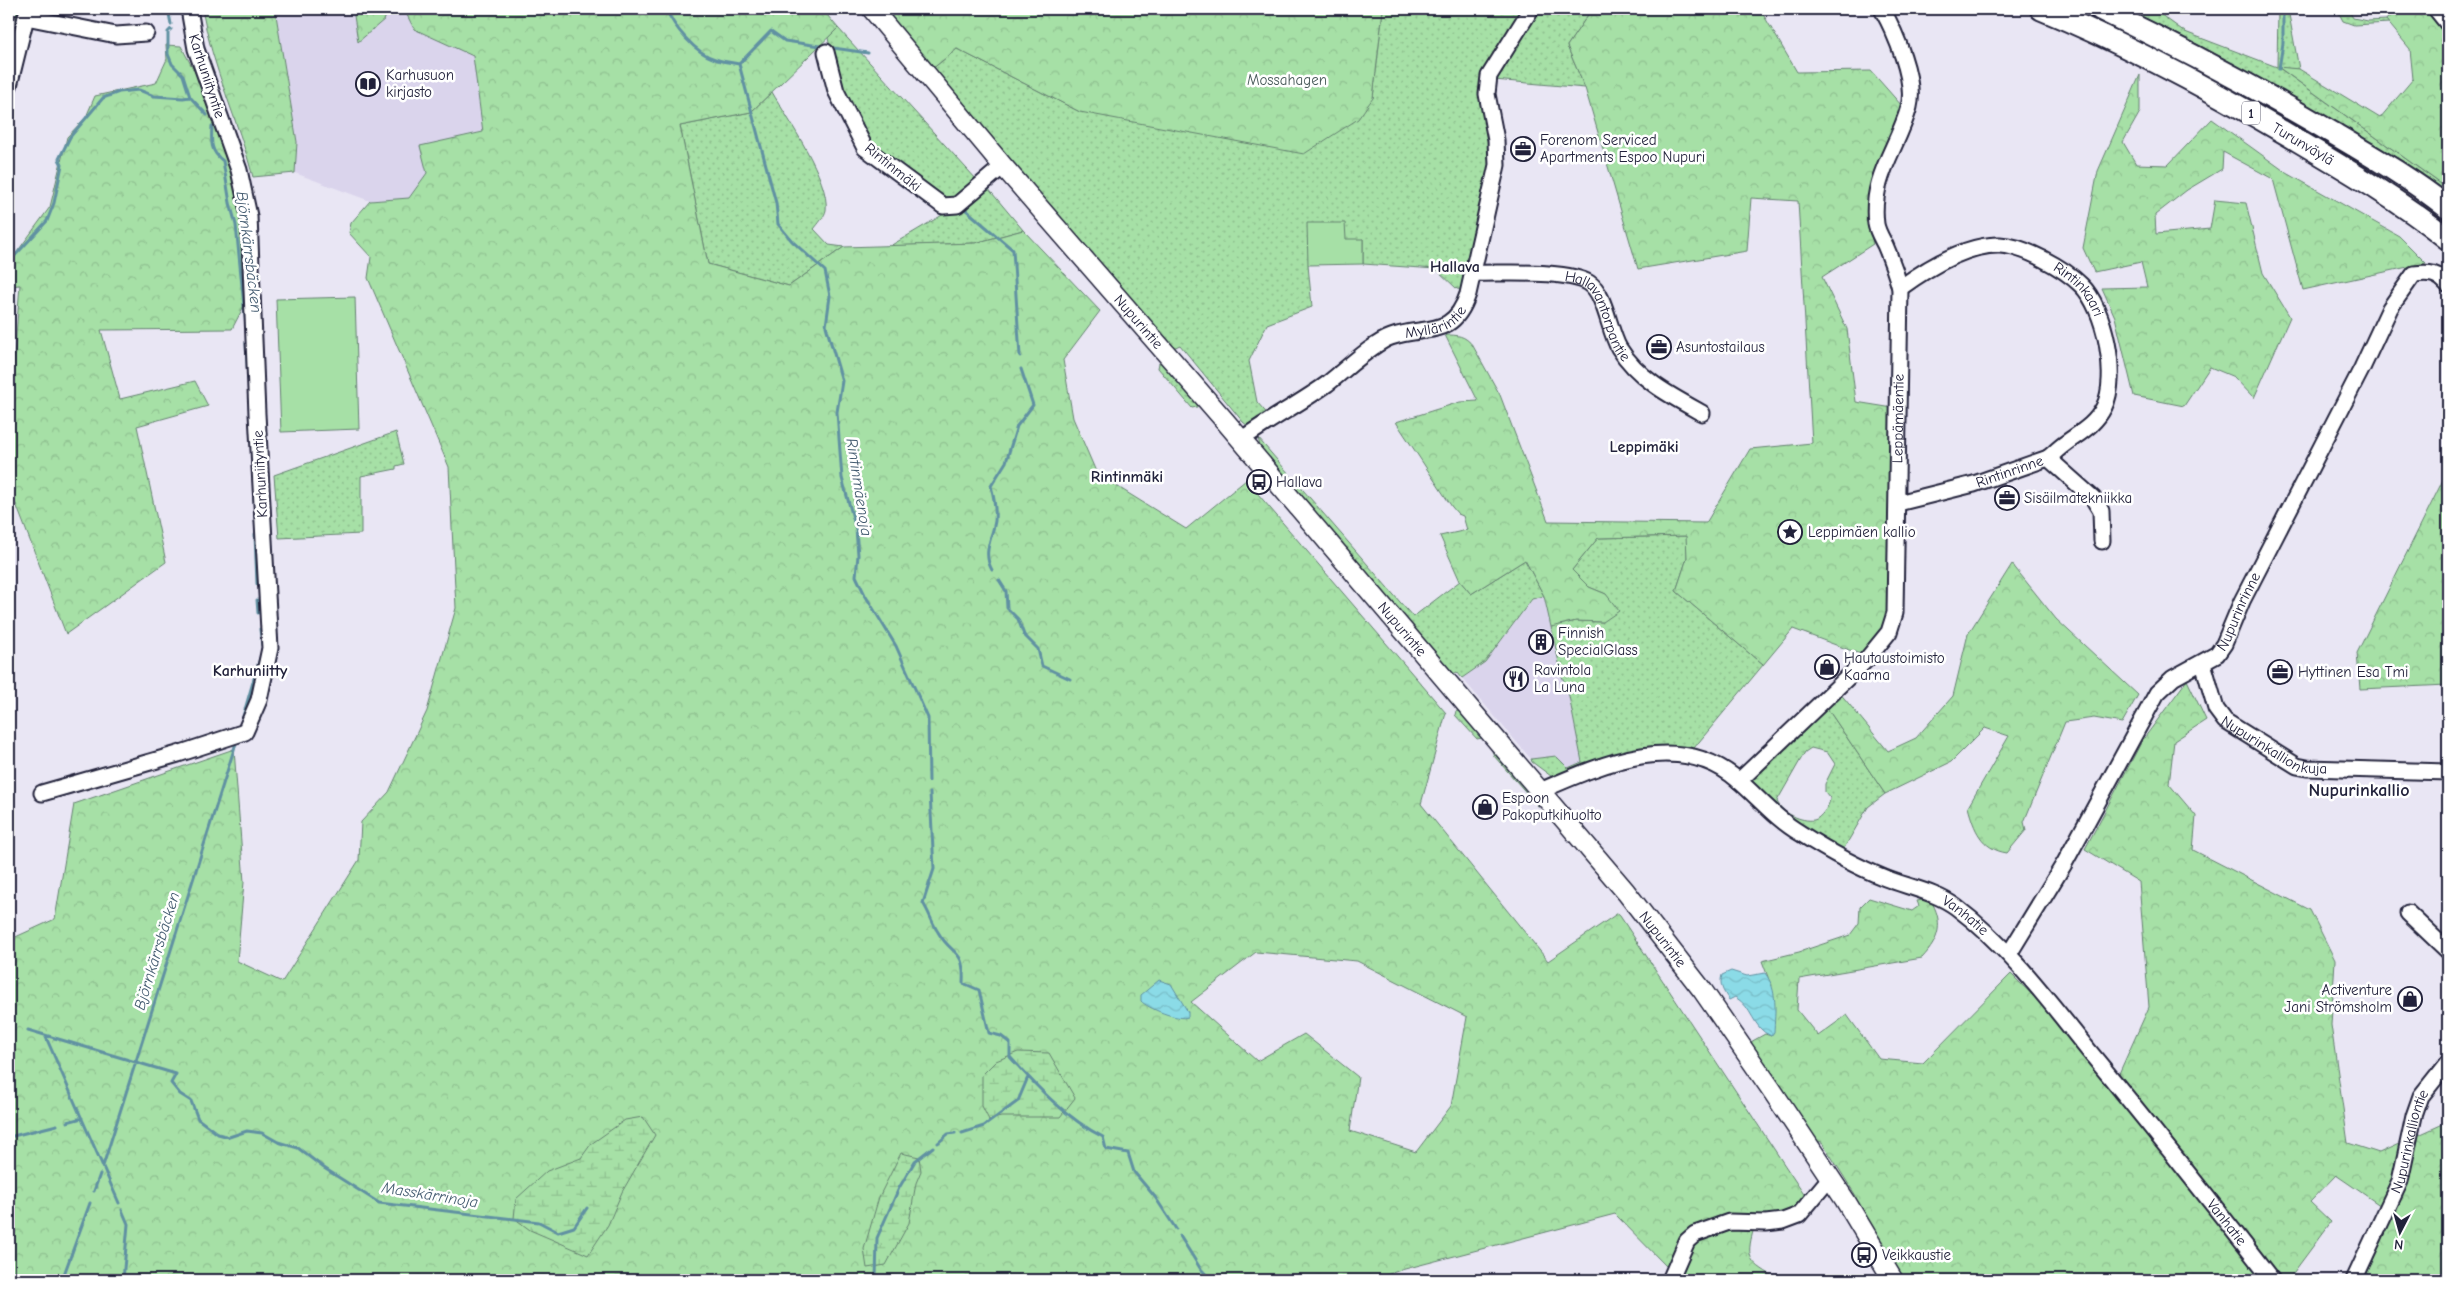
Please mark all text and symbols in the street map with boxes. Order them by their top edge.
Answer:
street label: Karhuniityntie [185,32,229,121]
place label: Karhusuon kirjasto [386,66,454,101]
library icon: Karhusuon kirjasto [355,71,381,97]
park label: Mossahagen [1247,71,1327,89]
road number: 1 [2242,102,2260,125]
street label: Turunväylä [2269,119,2337,169]
place label: Forenom Serviced Apartments Espoo Nupuri [1540,131,1705,166]
office icon: Forenom Serviced Apartments Espoo Nupuri [1510,136,1536,162]
street label: Rintinmäki [861,139,925,195]
water label: Björnkärrsbäcken [233,190,265,314]
district label: Hallava [1430,258,1480,276]
street label: Rintinkaari [2050,258,2108,319]
street label: Hallavantorpantie [1563,267,1635,365]
street label: Nupurintie [1110,291,1167,353]
street label: Myllärintie [1404,302,1470,342]
office icon: Asuntostailaus [1646,334,1672,360]
place label: Asuntostailaus [1676,338,1765,356]
street label: Leppämäentie [1888,373,1908,464]
street label: Karhuniityntie [249,429,271,518]
water label: Rintinmäenoja [842,437,876,537]
district label: Leppimäki [1609,438,1679,456]
street label: Rintinrinne [1973,451,2046,492]
district label: Rintinmäki [1091,468,1163,486]
bus stop icon: Hallava [1246,469,1272,495]
place label: Hallava [1276,473,1323,491]
office icon: Sisäilmatekniikka [1994,485,2020,511]
place label: Sisäilmatekniikka [2024,489,2132,507]
place icon: Leppimäen kallio [1777,519,1803,545]
place label: Leppimäen kallio [1808,523,1916,541]
street label: Nupurinrinne [2213,569,2264,655]
street label: Nupurintie [1374,598,1431,661]
place label: Finnish SpecialGlass [1558,624,1638,659]
building icon: Finnish SpecialGlass [1528,629,1554,655]
place label: Hautaustoimisto Kaarna [1844,649,1945,684]
shop icon: Hautaustoimisto Kaarna [1814,654,1840,680]
office icon: Hyttinen Esa Tmi [2267,659,2293,685]
place label: Ravintola La Luna [1534,661,1591,696]
district label: Karhuniitty [213,662,288,680]
place label: Hyttinen Esa Tmi [2298,663,2408,681]
restaurant icon: Ravintola La Luna [1503,666,1529,692]
street label: Nupurinkallionkuja [2218,712,2327,778]
district label: Nupurinkallio [2309,780,2409,801]
place label: Espoon Pakoputkihuolto [1502,789,1602,824]
shop icon: Espoon Pakoputkihuolto [1472,794,1498,820]
water label: Björnkärrsbäcken [131,890,184,1012]
street label: Vanhatie [1939,891,1993,939]
street label: Nupurintie [1635,908,1690,971]
place label: Activenture Jani Strömsholm [2284,981,2392,1016]
shop icon: Activenture Jani Strömsholm [2397,986,2423,1012]
street label: Nupurinkalliontie [2386,1085,2432,1196]
water label: Masskärrinoja [380,1178,479,1211]
street label: Vanhatie [2203,1195,2251,1250]
north arrow [2374,1206,2424,1256]
text: N [2393,1236,2404,1253]
bus stop icon: Veikkaustie [1851,1242,1877,1268]
place label: Veikkaustie [1882,1246,1952,1264]

